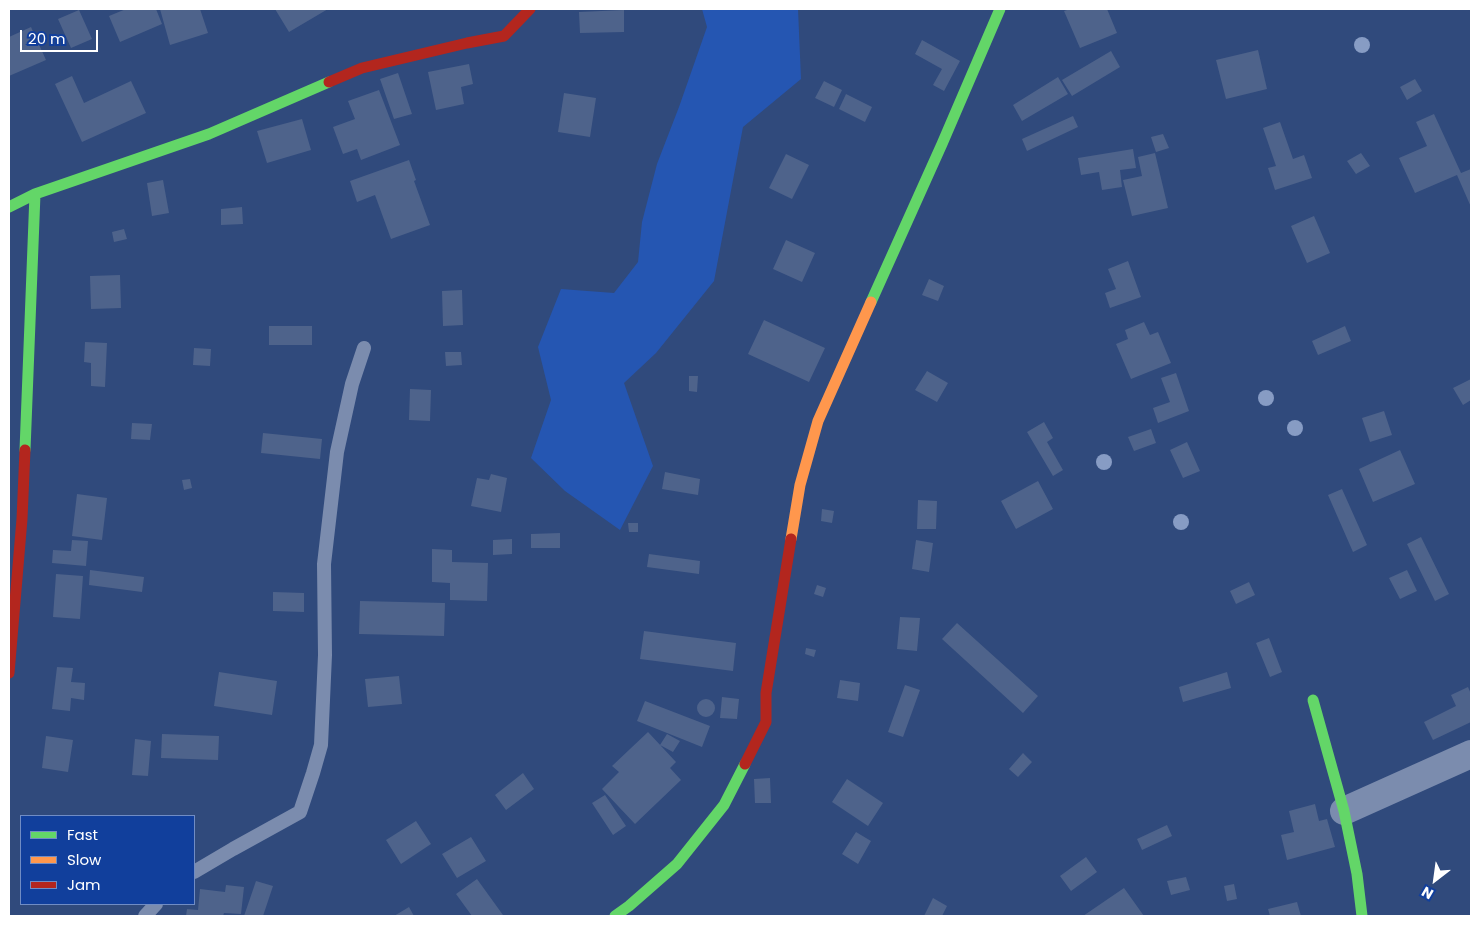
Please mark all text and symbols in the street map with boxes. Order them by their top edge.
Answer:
scale bar [22,20,100,52]
text: 20 m [28,28,66,49]
legend [20,815,195,905]
text: Fast [67,824,98,845]
text: Slow [67,849,101,870]
north arrow [1410,855,1460,905]
text: Jam [67,874,101,895]
text: N [1418,882,1437,904]

